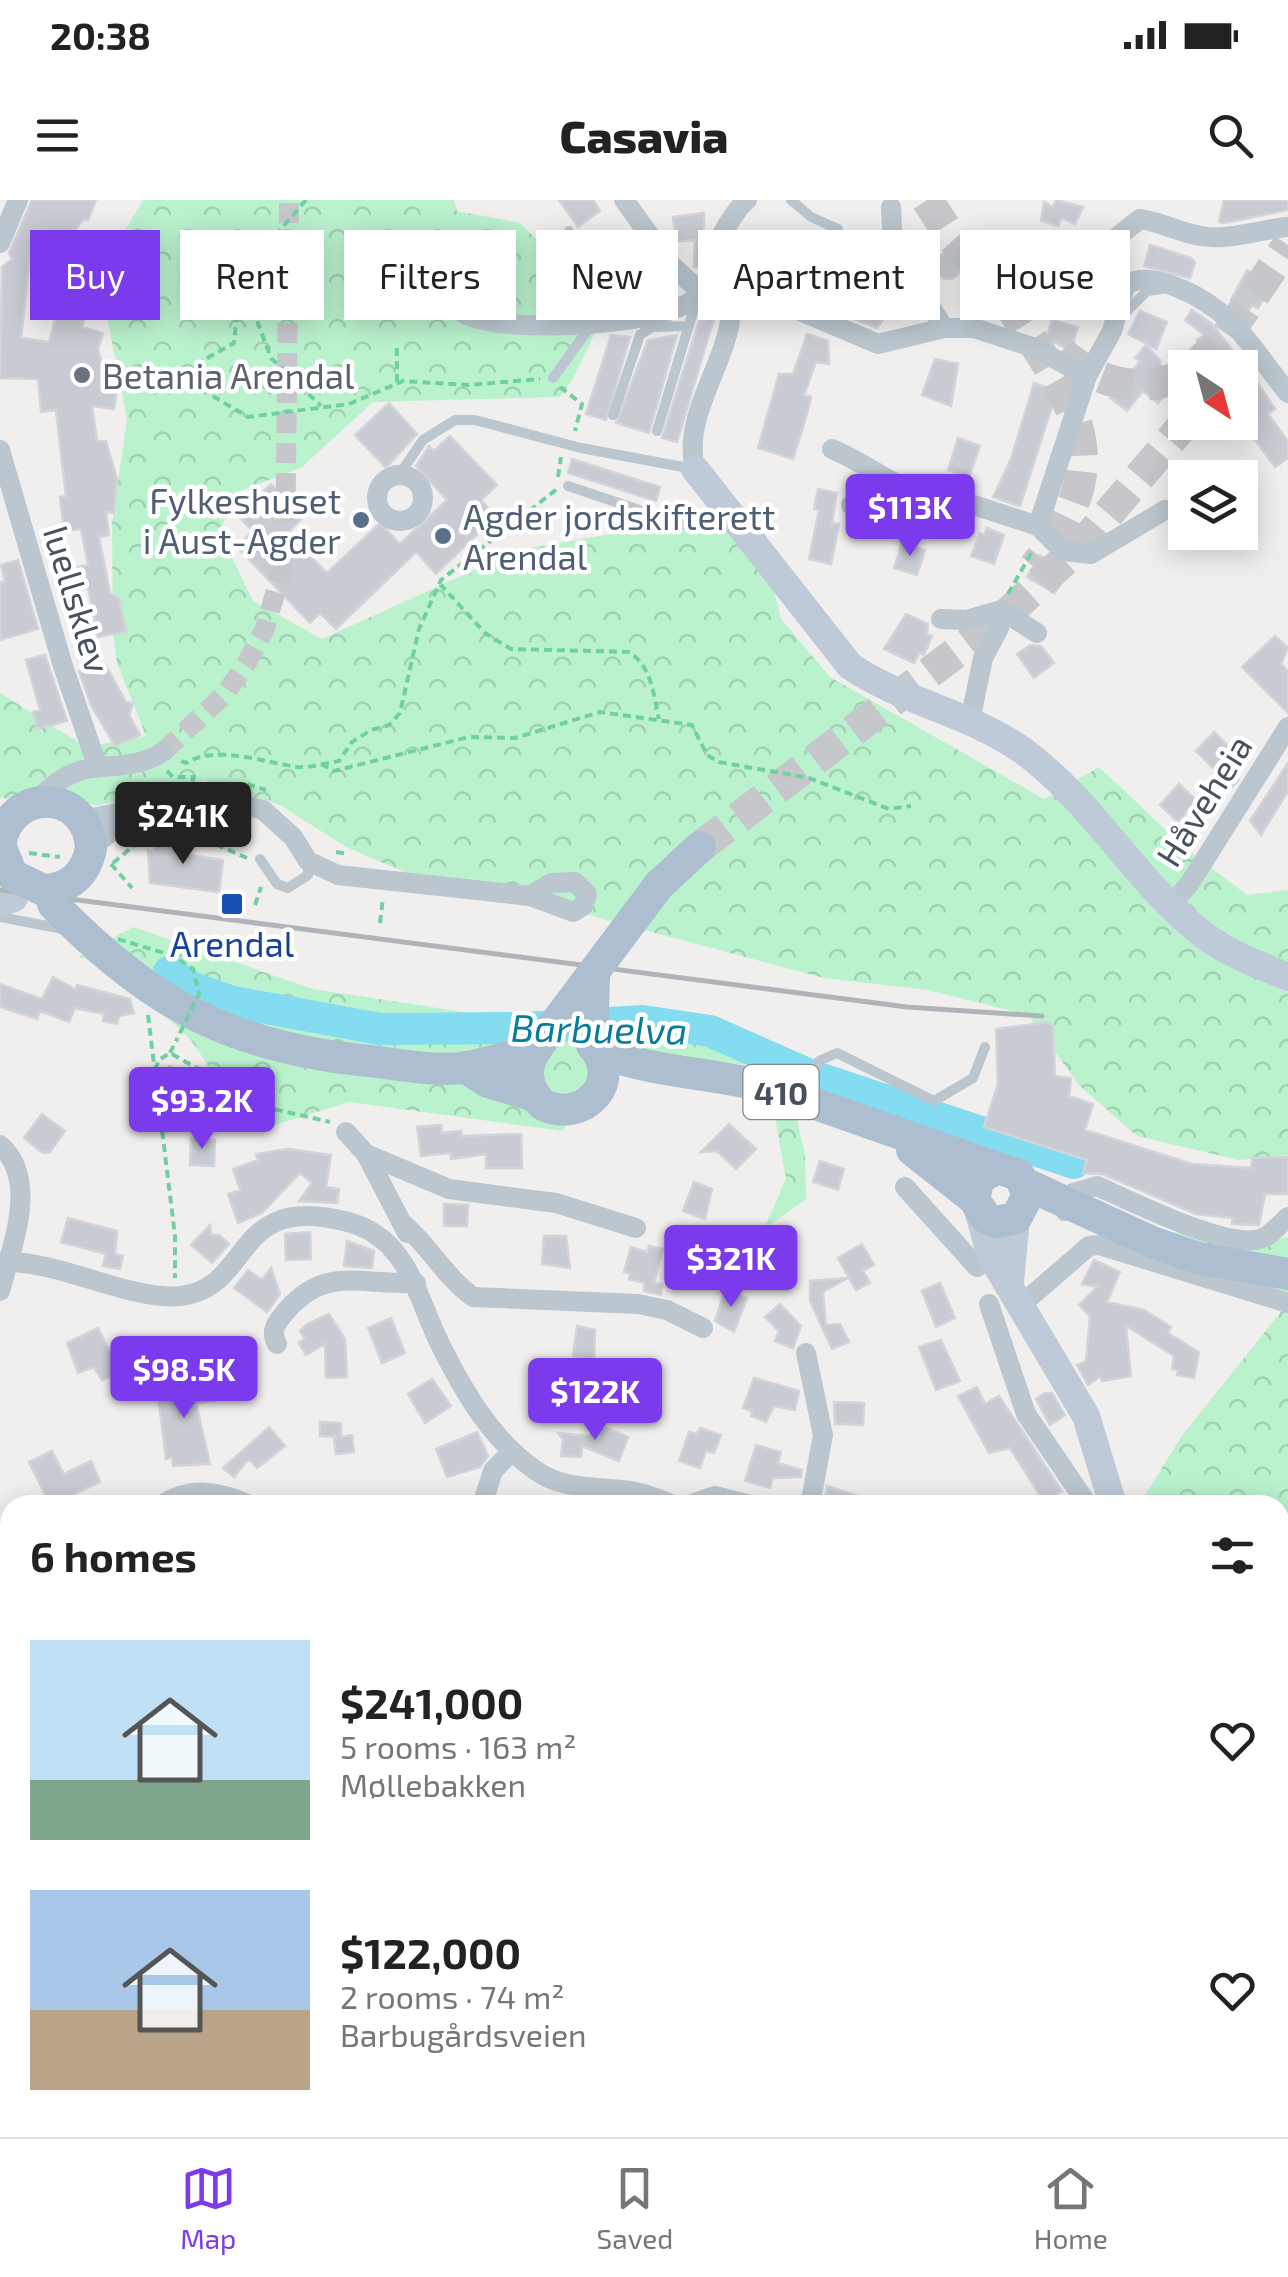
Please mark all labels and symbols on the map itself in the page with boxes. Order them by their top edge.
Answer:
north arrow [1168,350,1258,440]
place label: Betania Arendal [102,354,355,396]
marker: Betania Arendal [71,364,93,386]
pin: $113K [840,474,980,559]
place label: Fylkeshuset i Aust-Agder [143,479,341,561]
place label: Agder jordskifterett Arendal [463,495,775,577]
marker: Fylkeshuset i Aust-Agder [350,509,372,531]
street label: Iuellsklev [36,520,120,678]
marker: Agder jordskifterett Arendal [432,525,454,547]
street label: Håveheia [1146,727,1260,873]
pin: $241K [113,782,253,867]
marker: Arendal [219,891,245,917]
place label: Arendal [170,922,295,964]
water label: Barbuelva [510,1003,688,1053]
road number: 410 [744,1065,818,1119]
pin: $93.2K [121,1067,283,1152]
pin: $321K [661,1225,801,1310]
pin: $98.5K [103,1336,265,1421]
pin: $122K [525,1358,665,1443]

